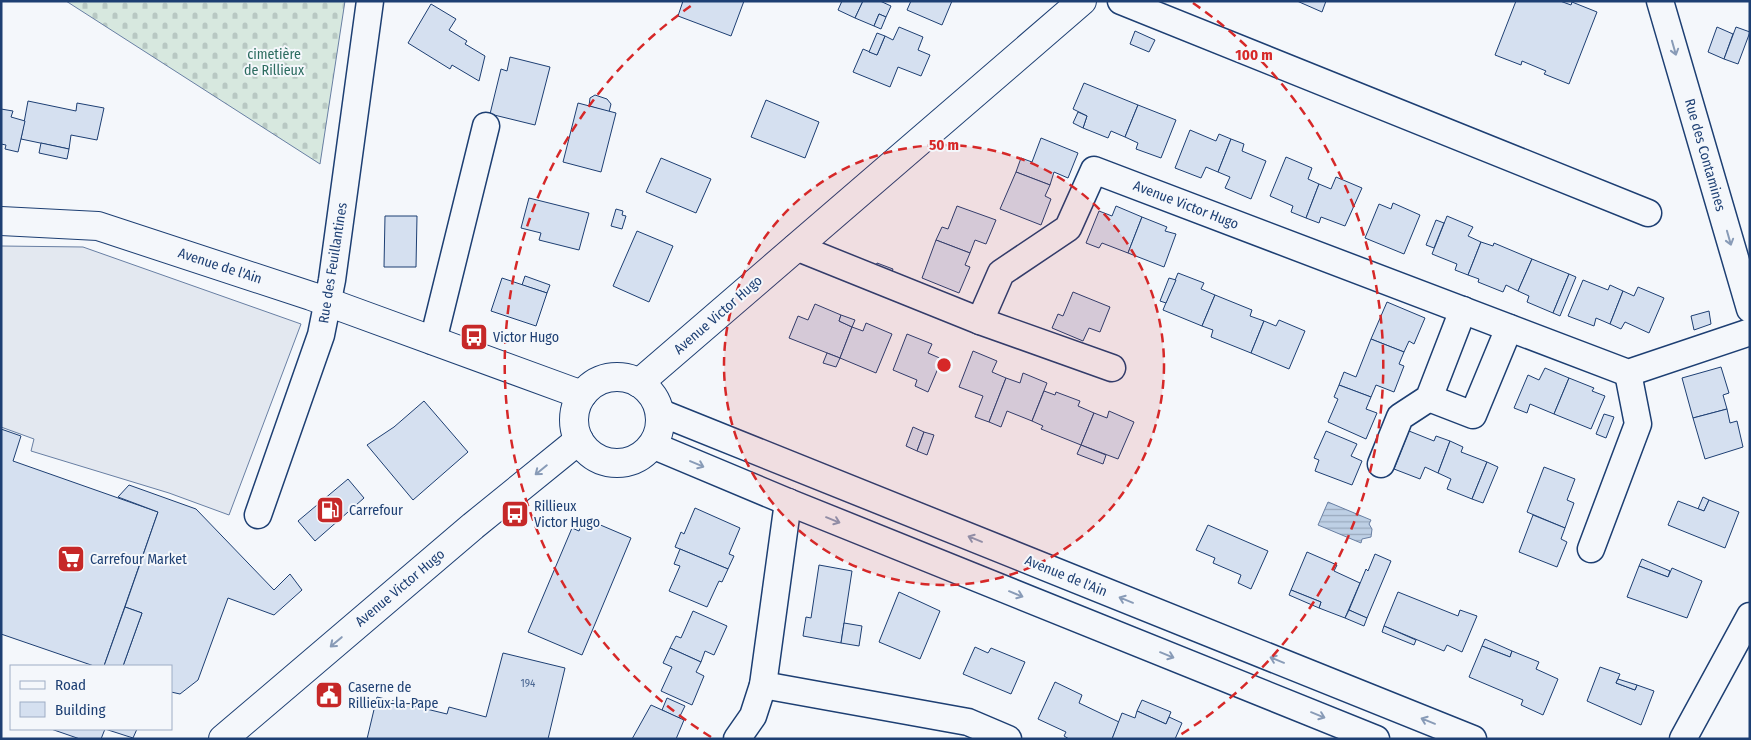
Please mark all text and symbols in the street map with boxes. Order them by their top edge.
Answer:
one-way arrow [1670,40,1679,56]
park label: cimetière de Rillieux [244,46,305,79]
text: 100 m [1235,46,1273,64]
street label: Rue des Contamines [1681,97,1729,213]
text: 50 m [929,136,959,154]
street label: Avenue Victor Hugo [1131,177,1241,233]
street label: Rue des Feuillantines [315,201,351,325]
one-way arrow [1725,229,1734,245]
street label: Avenue de l'Ain [176,244,264,288]
street label: Avenue Victor Hugo [670,272,766,358]
bus stop icon: Victor Hugo [459,322,489,352]
place label: Victor Hugo [493,329,559,346]
centre of rings [935,356,953,374]
one-way arrow [689,459,704,469]
one-way arrow [535,465,548,476]
fuel station icon: Carrefour [315,495,345,525]
place label: Rillieux Victor Hugo [534,498,600,531]
bus stop icon: Rillieux Victor Hugo [500,499,530,529]
place label: Carrefour [349,502,403,519]
one-way arrow [825,516,840,525]
one-way arrow [968,534,983,543]
supermarket icon: Carrefour Market [56,544,86,574]
street label: Avenue Victor Hugo [352,546,448,630]
place label: Carrefour Market [90,551,187,568]
street label: Avenue de l'Ain [1022,552,1110,600]
one-way arrow [1008,590,1023,599]
one-way arrow [1119,594,1134,604]
one-way arrow [329,636,342,648]
one-way arrow [1159,650,1174,660]
one-way arrow [1270,655,1285,664]
legend [10,665,172,730]
text: Road [55,676,86,694]
house number: 194 [521,677,536,690]
place label: Caserne de Rillieux-la-Pape [348,679,439,712]
public building icon: Caserne de Rillieux-la-Pape [314,680,344,710]
text: Building [55,701,106,719]
one-way arrow [1310,711,1325,721]
one-way arrow [1420,715,1435,724]

